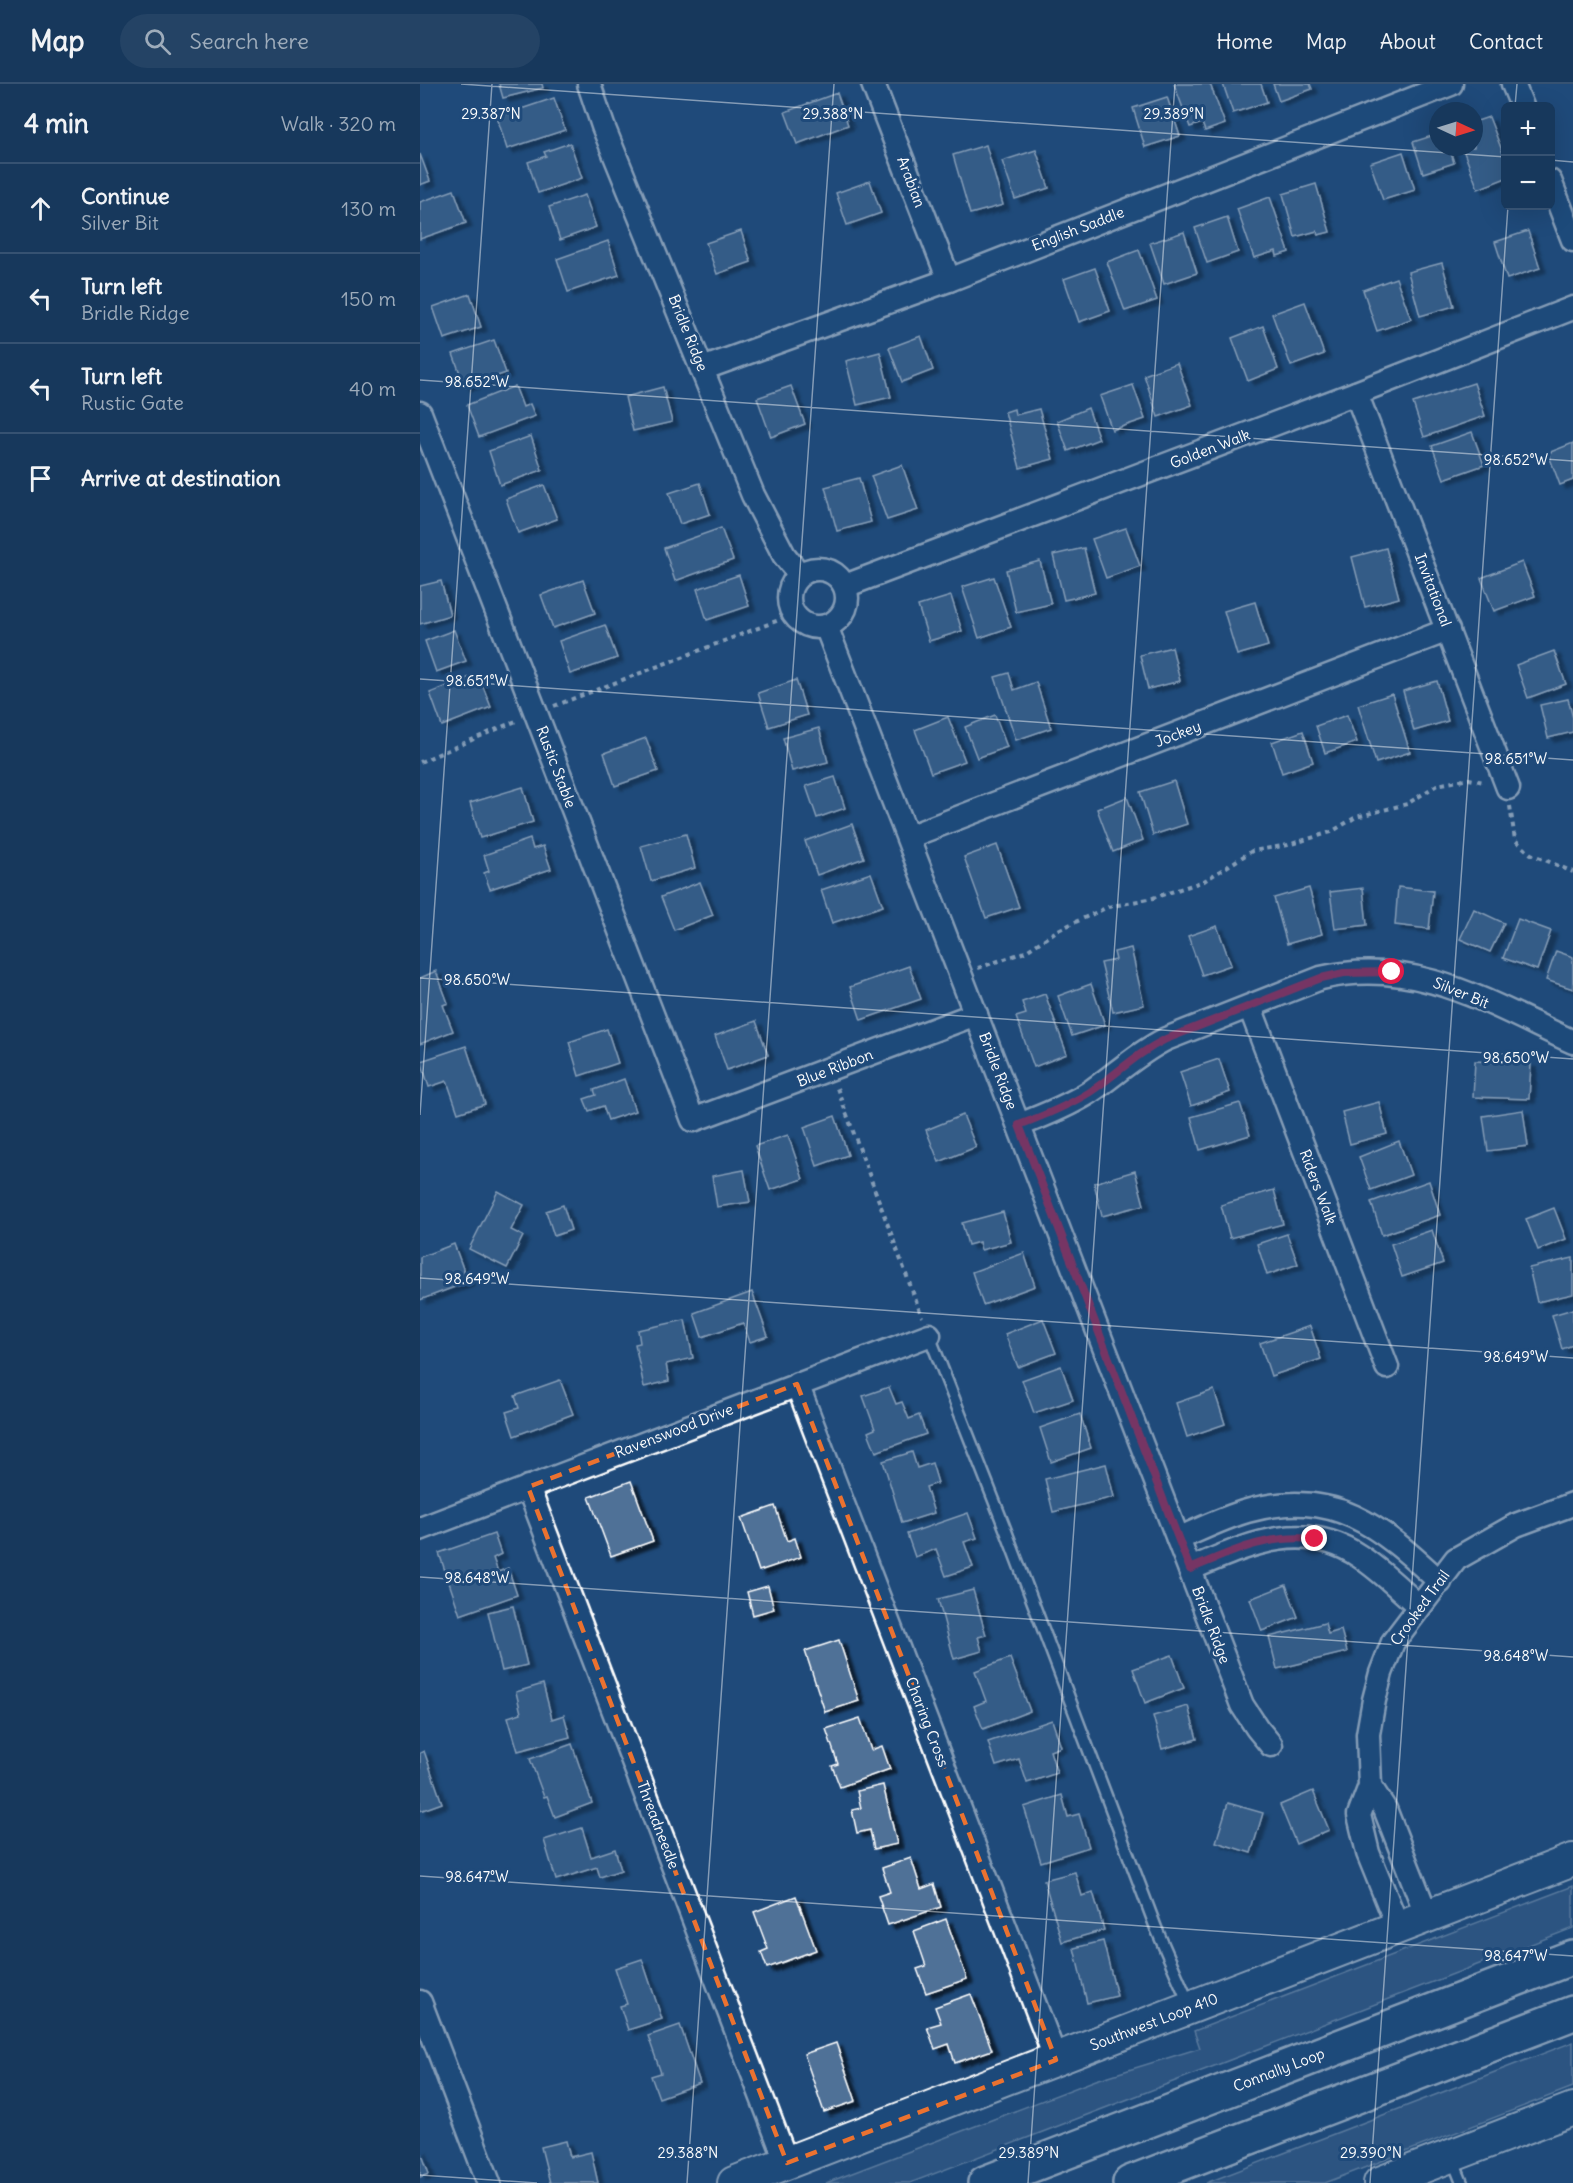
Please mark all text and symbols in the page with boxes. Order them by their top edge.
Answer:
search box [120,14,540,68]
text: Map [30,23,84,59]
icon: search [141,25,174,58]
text: Search here [189,27,309,55]
text: Home [1216,28,1273,55]
text: Map [1306,28,1347,55]
text: About [1380,28,1436,55]
text: Contact [1469,28,1543,55]
north arrow [1429,102,1483,156]
map controls [1501,102,1555,210]
button: + [1501,102,1555,156]
text: 29.387°N [461,104,521,123]
text: 29.388°N [803,104,863,123]
text: 29.389°N [1144,104,1204,123]
text: 4 min [24,107,89,140]
text: Walk · 320 m [281,111,396,136]
street label: Arabian [893,154,930,210]
button: − [1501,156,1555,210]
text: Continue [81,182,170,210]
icon: ahead [24,192,57,225]
text: 130 m [341,196,396,221]
street label: English Saddle [1029,202,1127,255]
text: Silver Bit [81,210,159,235]
text: Turn left [81,272,162,300]
icon: left [24,282,57,315]
text: 150 m [341,286,396,311]
street label: Bridle Ridge [664,292,713,374]
text: Bridle Ridge [81,300,189,325]
text: Turn left [81,362,162,390]
icon: left [24,372,57,405]
text: 98.652°W [445,372,510,391]
text: 40 m [349,376,396,401]
text: Rustic Gate [81,390,184,415]
street label: Golden Walk [1167,424,1253,473]
text: 98.652°W [1484,450,1549,469]
icon: arrive [24,462,57,495]
text: Arrive at destination [81,464,281,492]
street label: Invitational [1411,551,1456,629]
text: 98.651°W [446,671,508,690]
street label: Jockey [1152,716,1204,751]
street label: Rustic Stable [532,723,581,810]
text: 98.651°W [1485,749,1547,768]
route start [1378,958,1404,984]
text: 98.650°W [444,970,510,989]
street label: Silver Bit [1431,973,1492,1012]
street label: Bridle Ridge [975,1029,1022,1112]
street label: Blue Ribbon [794,1044,876,1091]
text: 98.650°W [1483,1048,1549,1067]
street label: Riders Walk [1295,1147,1342,1227]
text: 98.649°W [445,1269,510,1288]
text: 98.649°W [1484,1347,1549,1366]
street label: Ravenswood Drive [612,1399,736,1462]
route end [1301,1525,1327,1551]
street label: Crooked Trail [1386,1566,1453,1649]
text: 98.648°W [445,1568,510,1587]
street label: Bridle Ridge [1188,1583,1235,1666]
text: 98.648°W [1484,1646,1549,1665]
street label: Charing Cross [902,1674,953,1770]
street label: Threadneedle [633,1778,684,1871]
text: 98.647°W [445,1867,509,1886]
text: 98.647°W [1484,1946,1548,1965]
street label: Southwest Loop 410 [1087,1988,1221,2055]
street label: Connally Loop [1230,2043,1327,2096]
text: 29.388°N [658,2143,718,2162]
text: 29.389°N [999,2143,1059,2162]
text: 29.390°N [1340,2143,1402,2162]

